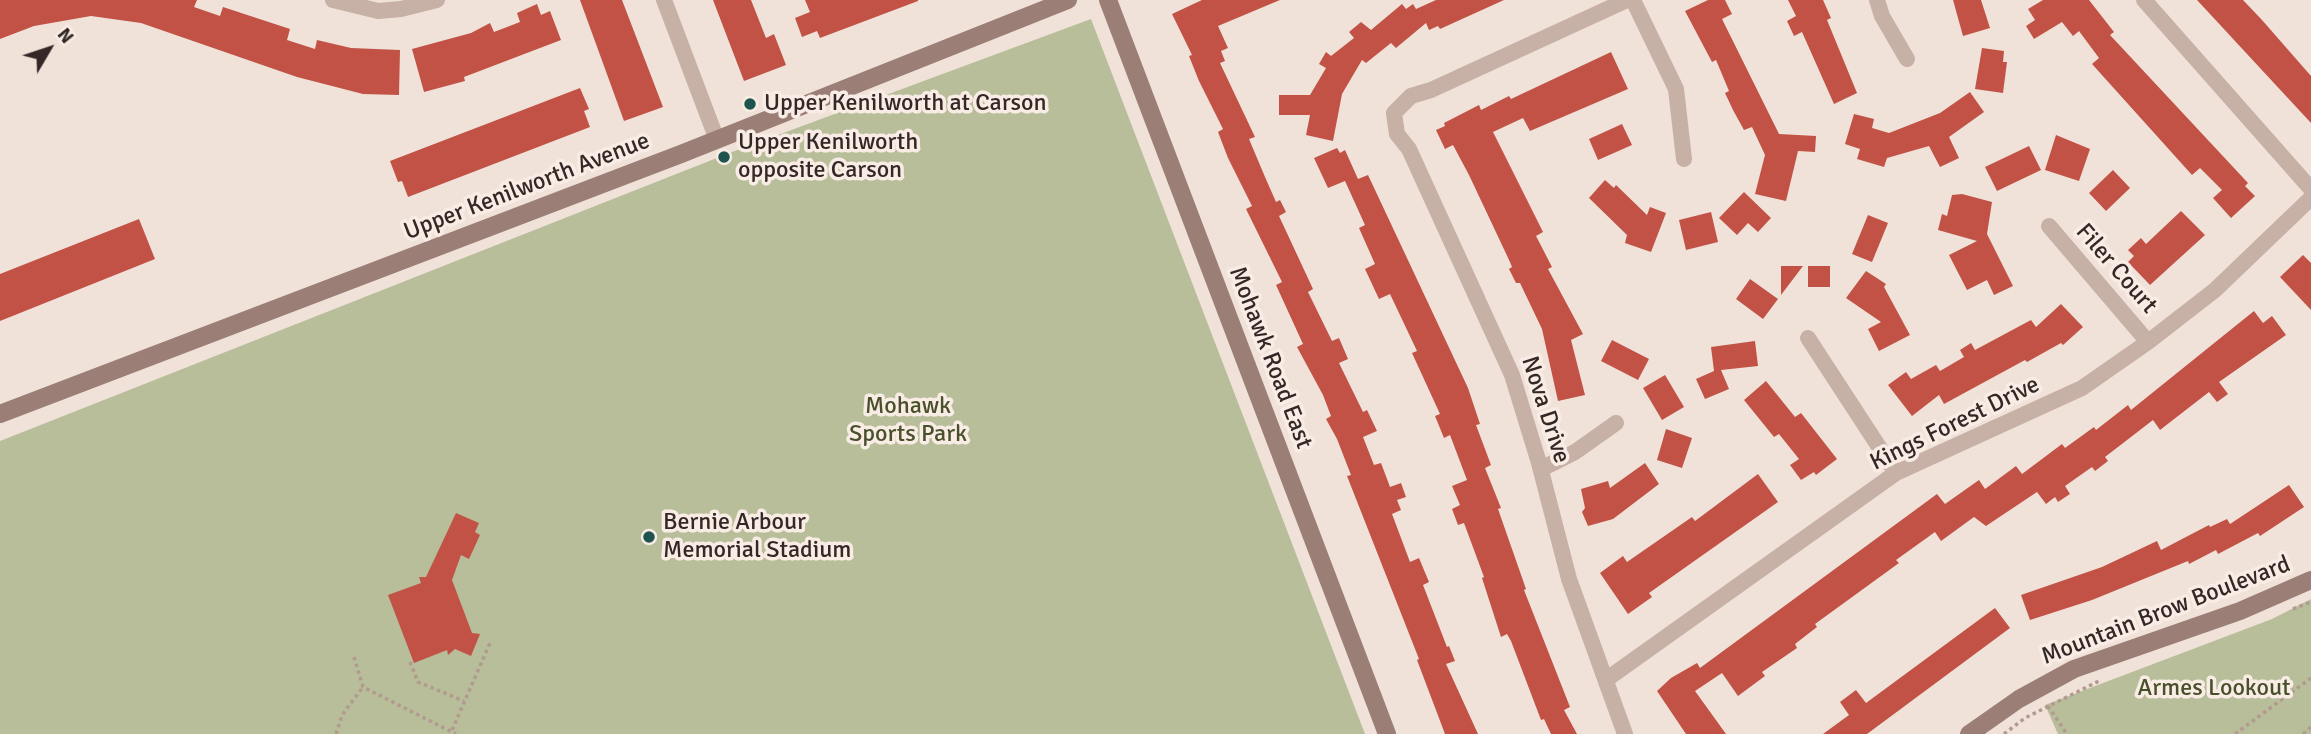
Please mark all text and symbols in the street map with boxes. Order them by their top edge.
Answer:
north arrow [14,14,84,84]
text: N [52,23,79,48]
place label: Upper Kenilworth at Carson [764,90,1047,118]
marker: Upper Kenilworth at Carson [742,96,758,112]
street label: Upper Kenilworth Avenue [400,127,654,247]
place label: Upper Kenilworth opposite Carson [738,129,918,185]
marker: Upper Kenilworth opposite Carson [716,149,732,165]
street label: Filer Court [2069,218,2163,320]
street label: Mohawk Road East [1222,263,1318,453]
street label: Nova Drive [1514,353,1576,467]
street label: Kings Forest Drive [1866,371,2044,477]
park label: Mohawk Sports Park [849,393,967,449]
place label: Bernie Arbour Memorial Stadium [663,509,851,565]
marker: Bernie Arbour Memorial Stadium [641,529,657,545]
street label: Mountain Brow Boulevard [2038,550,2294,672]
park label: Armes Lookout [2138,675,2290,703]

